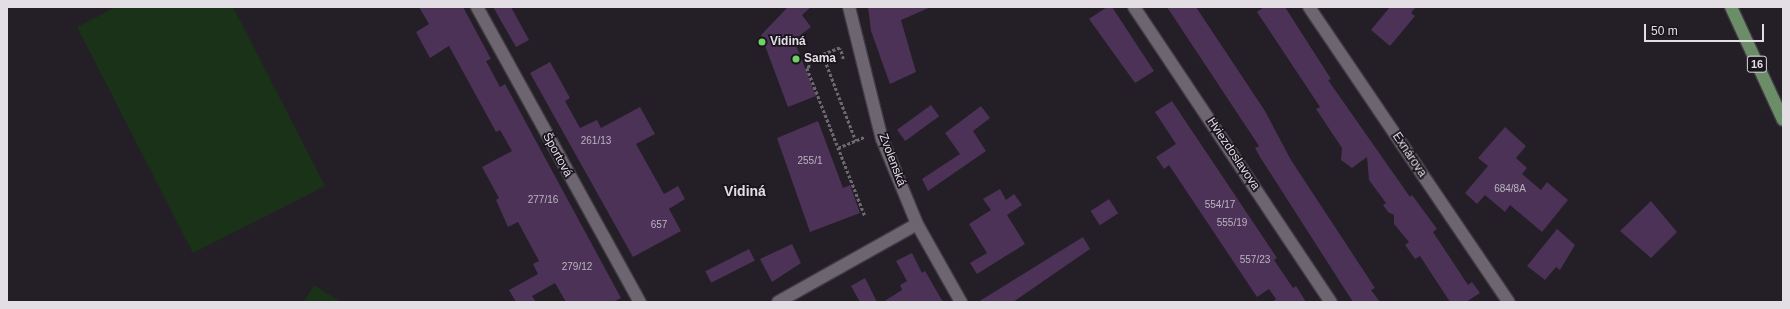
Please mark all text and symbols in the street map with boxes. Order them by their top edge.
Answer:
scale bar [1646,16,1766,42]
text: 50 m [1651,24,1678,38]
place label: Vidiná [770,35,806,49]
marker: Vidiná [757,37,767,47]
place label: Sama [804,52,836,66]
marker: Sama [791,54,801,64]
road number: 16 [1746,55,1768,73]
street label: Hviezdoslavova [1204,115,1262,193]
street label: Exnárova [1389,130,1429,180]
street label: Športová [539,131,575,179]
street label: Zvolenská [875,132,909,188]
house number: 261/13 [581,135,611,147]
house number: 255/1 [797,155,823,167]
district label: Vidiná [724,183,766,199]
house number: 684/8A [1494,183,1526,195]
house number: 277/16 [528,194,558,206]
house number: 554/17 [1205,199,1235,211]
house number: 555/19 [1217,217,1247,229]
house number: 657 [651,219,667,231]
house number: 557/23 [1240,254,1270,266]
house number: 279/12 [562,261,592,273]

